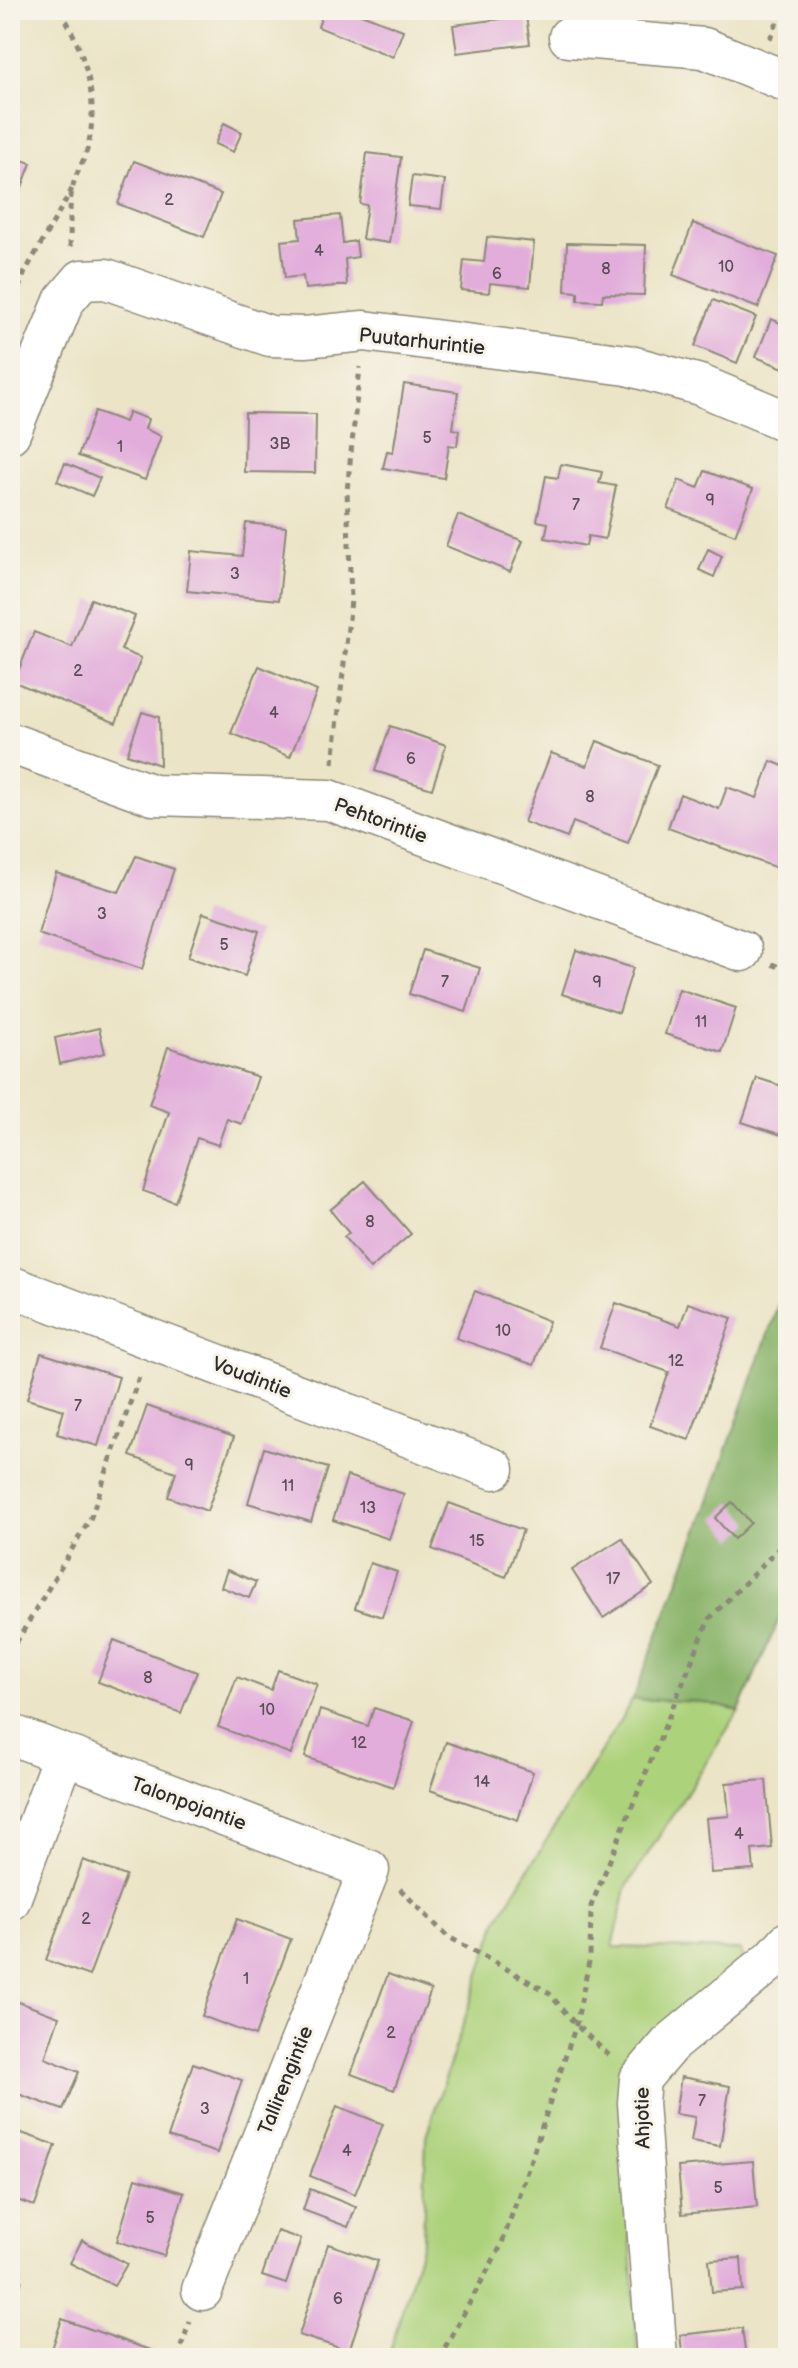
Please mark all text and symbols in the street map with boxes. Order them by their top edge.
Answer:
house number: 2 [164,191,174,210]
house number: 4 [314,242,324,261]
house number: 10 [718,258,734,277]
house number: 8 [601,260,611,279]
house number: 6 [492,265,502,284]
street label: Puutarhurintie [358,323,486,361]
house number: 5 [422,429,432,448]
house number: 3B [270,435,290,454]
house number: 1 [117,438,123,457]
house number: 9 [705,491,715,510]
house number: 7 [572,496,580,515]
house number: 3 [230,565,240,584]
house number: 2 [73,662,83,681]
house number: 4 [269,704,279,723]
house number: 6 [406,750,416,769]
house number: 8 [585,788,595,807]
street label: Pehtorintie [331,793,431,849]
house number: 3 [97,905,107,924]
house number: 5 [219,936,229,955]
house number: 7 [441,973,449,992]
house number: 9 [592,973,602,992]
house number: 11 [695,1013,707,1032]
house number: 8 [365,1213,375,1232]
house number: 10 [495,1322,511,1341]
street label: Voudintie [209,1352,295,1404]
house number: 12 [668,1352,684,1371]
house number: 7 [74,1397,82,1416]
house number: 9 [184,1456,194,1475]
house number: 11 [282,1477,294,1496]
house number: 13 [360,1499,376,1518]
house number: 15 [469,1532,485,1551]
house number: 17 [606,1570,620,1589]
house number: 8 [143,1669,153,1688]
house number: 10 [259,1701,275,1720]
house number: 12 [351,1734,367,1753]
street label: Talonpojantie [128,1772,250,1836]
house number: 14 [474,1773,490,1792]
house number: 4 [734,1825,744,1844]
house number: 2 [81,1910,91,1929]
house number: 1 [243,1970,249,1989]
street label: Tallirengintie [253,2022,319,2138]
house number: 2 [386,2024,396,2043]
street label: Ahjotie [630,2087,656,2149]
house number: 7 [698,2092,706,2111]
house number: 3 [200,2100,210,2119]
house number: 4 [342,2142,352,2161]
house number: 5 [713,2179,723,2198]
house number: 5 [145,2209,155,2228]
house number: 6 [333,2290,343,2309]

